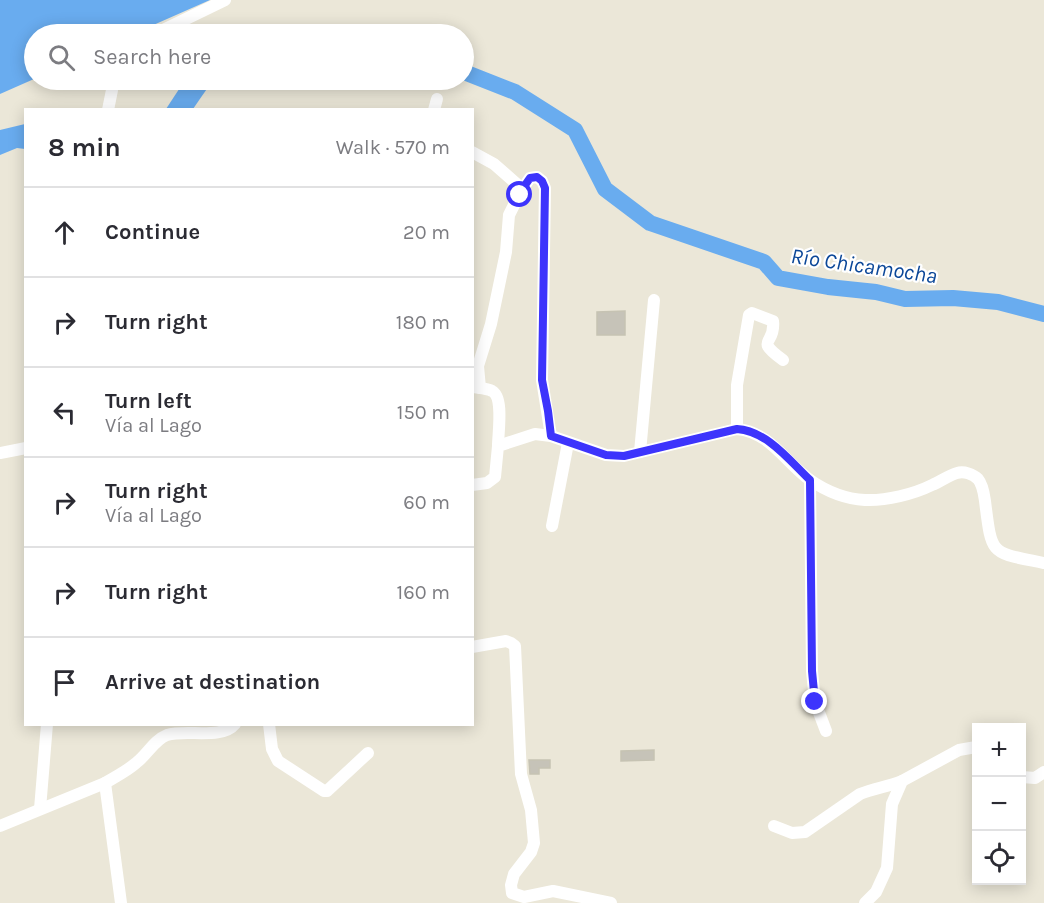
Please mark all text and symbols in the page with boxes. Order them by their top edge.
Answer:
search box [24,24,474,90]
icon: search [45,41,78,74]
text: Search here [93,44,211,70]
text: 8 min [48,132,121,163]
text: Walk · 570 m [336,136,450,159]
route start [506,181,532,207]
icon: ahead [48,216,81,249]
text: Continue [105,219,200,245]
text: 20 m [403,221,450,244]
water label: Río Chicamocha [789,243,939,289]
icon: right [48,306,81,339]
text: Turn right [105,309,208,335]
text: 180 m [396,311,450,334]
text: Turn left [105,388,192,414]
icon: left [48,396,81,429]
text: 150 m [397,401,450,424]
text: Vía al Lago [105,414,202,437]
text: Turn right [105,478,208,504]
icon: right [48,486,81,519]
text: 60 m [403,491,450,514]
text: Vía al Lago [105,504,202,527]
icon: right [48,576,81,609]
text: Turn right [105,579,208,605]
text: 160 m [397,581,450,604]
icon: arrive [48,666,81,699]
text: Arrive at destination [105,669,320,695]
route end [801,688,827,714]
map controls [972,723,1026,885]
button: + [972,723,1026,777]
button: − [972,777,1026,831]
button: locate [972,831,1026,885]

